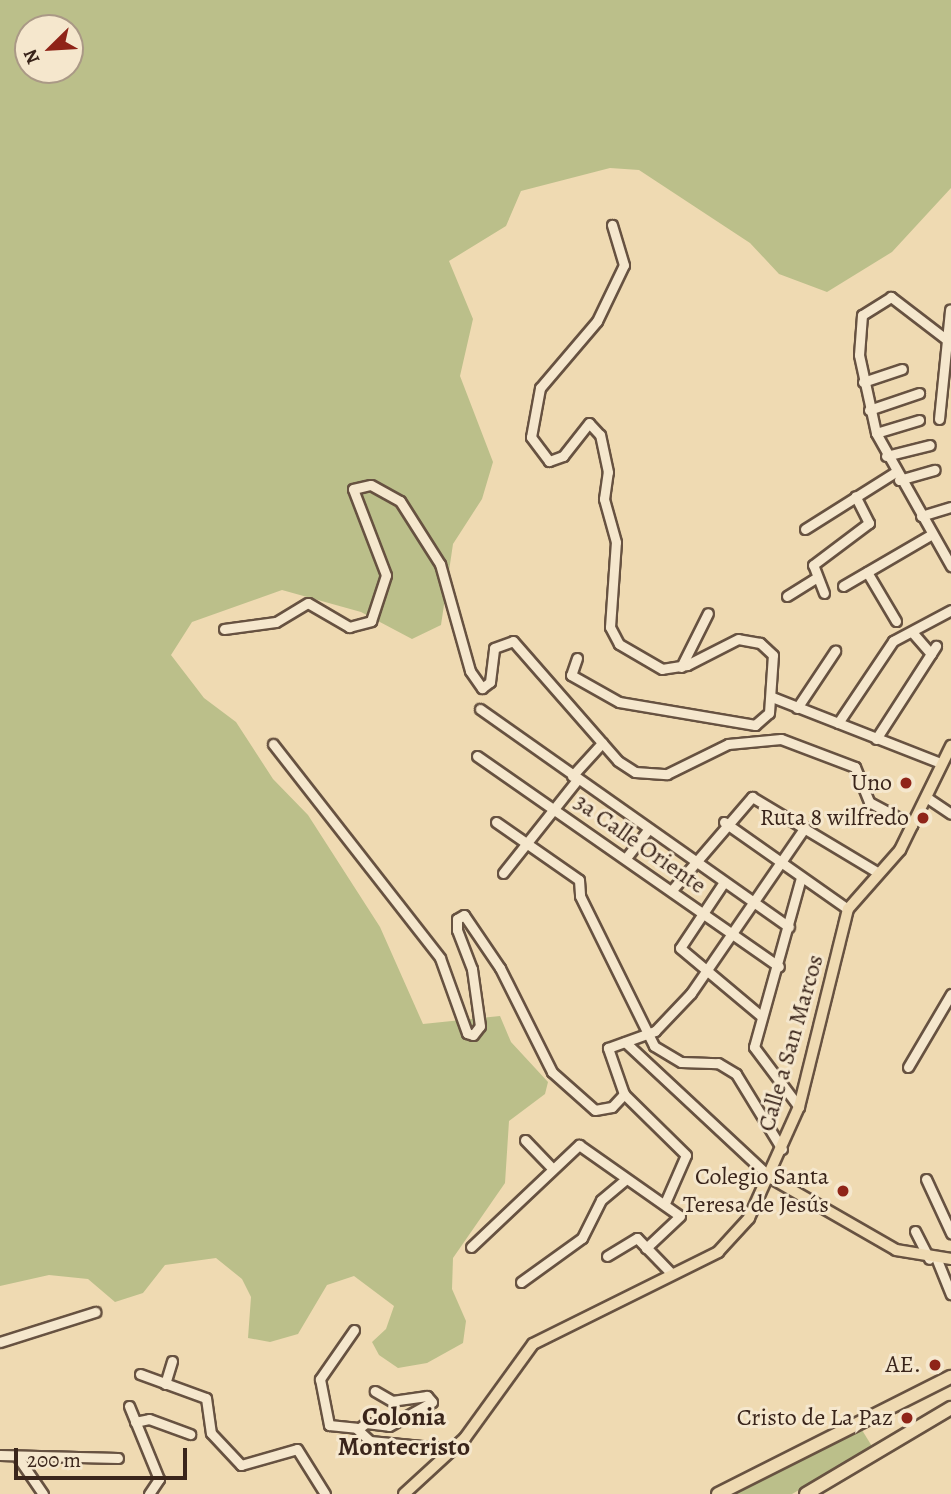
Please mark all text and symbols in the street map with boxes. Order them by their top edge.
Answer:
north arrow [14,14,84,84]
text: N [17,45,46,68]
place label: Uno [851,769,892,797]
marker: Uno [898,775,914,791]
street label: 3a Calle Oriente [568,788,712,900]
place label: Ruta 8 wilfredo [760,804,909,832]
marker: Ruta 8 wilfredo [915,810,931,826]
street label: Calle a San Marcos [752,951,830,1135]
place label: Colegio Santa Teresa de Jesús [683,1163,829,1219]
marker: Colegio Santa Teresa de Jesús [835,1183,851,1199]
place label: AE. [885,1351,921,1379]
marker: AE. [927,1357,943,1373]
district label: Colonia Montecristo [338,1401,470,1462]
place label: Cristo de La Paz [737,1404,893,1432]
marker: Cristo de La Paz [899,1410,915,1426]
scale bar [18,1434,191,1478]
text: 200 m [27,1446,81,1474]

